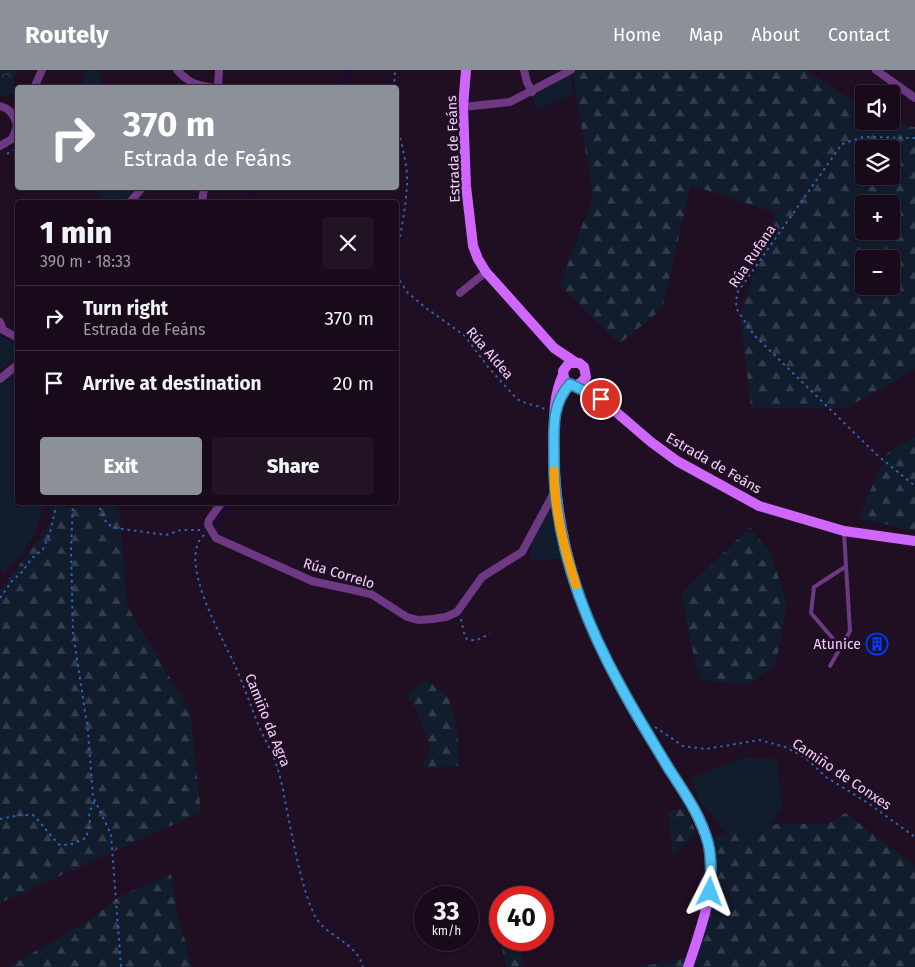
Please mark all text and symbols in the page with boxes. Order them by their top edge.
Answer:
text: Routely [25,21,109,49]
text: Home [613,24,661,46]
text: Map [689,24,723,46]
text: About [751,24,800,46]
text: Contact [828,24,890,46]
map controls [855,85,900,295]
button: sound [855,85,900,130]
street label: Estrada de Feáns [443,95,464,203]
text: 370 m [123,103,215,145]
icon: right [40,105,105,170]
button: layers [855,140,900,185]
text: Estrada de Feáns [123,145,291,172]
button: + [855,195,900,240]
text: 1 min [40,215,112,251]
button: close [322,217,374,269]
street label: Rúa Rufana [725,222,780,291]
button: − [855,250,900,295]
text: 390 m · 18:33 [40,252,131,271]
text: Turn right [83,297,168,320]
icon: right [40,304,68,332]
text: 370 m [324,307,374,330]
text: Estrada de Feáns [83,320,206,339]
street label: Rúa Aldea [462,324,517,383]
icon: arrive [40,369,68,397]
text: Arrive at destination [83,372,262,395]
text: 20 m [333,372,374,395]
pin [580,378,622,420]
icon: arrive [587,385,615,413]
street label: Estrada de Feáns [663,429,765,498]
button: Exit [40,437,202,495]
button: Share [212,437,374,495]
street label: Rúa Correlo [301,555,377,592]
building icon: Atunice [865,632,889,656]
place label: Atunice [814,636,861,653]
street label: Camiño da Agra [241,671,294,769]
street label: Camiño de Conxes [789,735,895,814]
position arrow [683,865,735,917]
speed limit sign: 40 [489,886,554,951]
text: 33 [433,897,460,927]
text: km/h [432,924,461,938]

